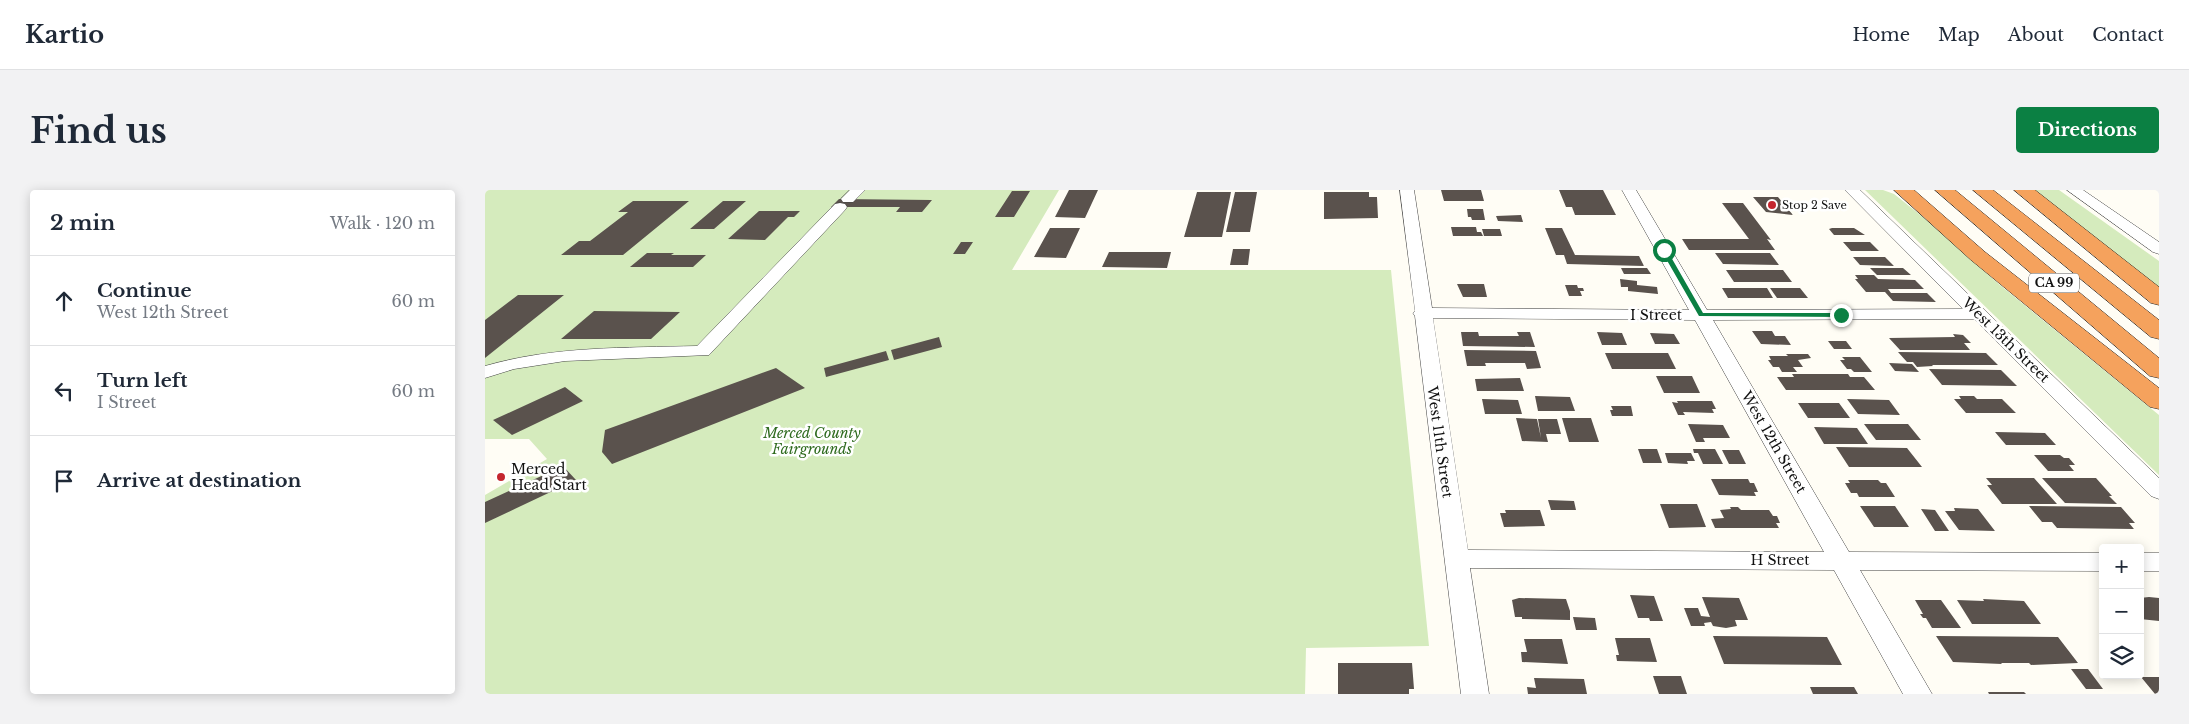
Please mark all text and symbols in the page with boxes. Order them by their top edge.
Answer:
text: Kartio [25,20,104,49]
text: Home [1852,24,1910,46]
text: Map [1938,24,1980,46]
text: About [2008,24,2064,46]
text: Contact [2092,24,2164,46]
button: Directions [2016,107,2159,153]
text: Find us [30,109,167,152]
place label: Stop 2 Save [1782,198,1847,212]
marker: Stop 2 Save [1766,199,1778,211]
text: 2 min [50,210,115,236]
text: Walk · 120 m [330,213,435,233]
route start [1653,239,1676,262]
road number: CA 99 [2029,274,2079,292]
text: Continue [97,279,192,302]
icon: ahead [50,287,78,315]
text: 60 m [392,291,435,311]
street label: West 13th Street [1958,293,2054,387]
text: West 12th Street [97,302,228,322]
route end [1830,304,1853,327]
street label: I Street [1630,306,1683,324]
text: Turn left [97,369,188,392]
icon: left [50,377,78,405]
text: 60 m [392,381,435,401]
street label: West 11th Street [1423,384,1457,500]
street label: West 12th Street [1737,387,1811,497]
text: I Street [97,392,156,412]
park label: Merced County Fairgrounds [762,424,862,458]
place label: Merced Head Start [511,460,588,494]
icon: arrive [50,467,78,495]
text: Arrive at destination [97,469,301,492]
marker: Merced Head Start [495,471,507,483]
map controls [2099,544,2144,679]
button: + [2099,544,2144,589]
street label: H Street [1750,551,1810,569]
button: − [2099,589,2144,634]
button: layers [2099,634,2144,679]

